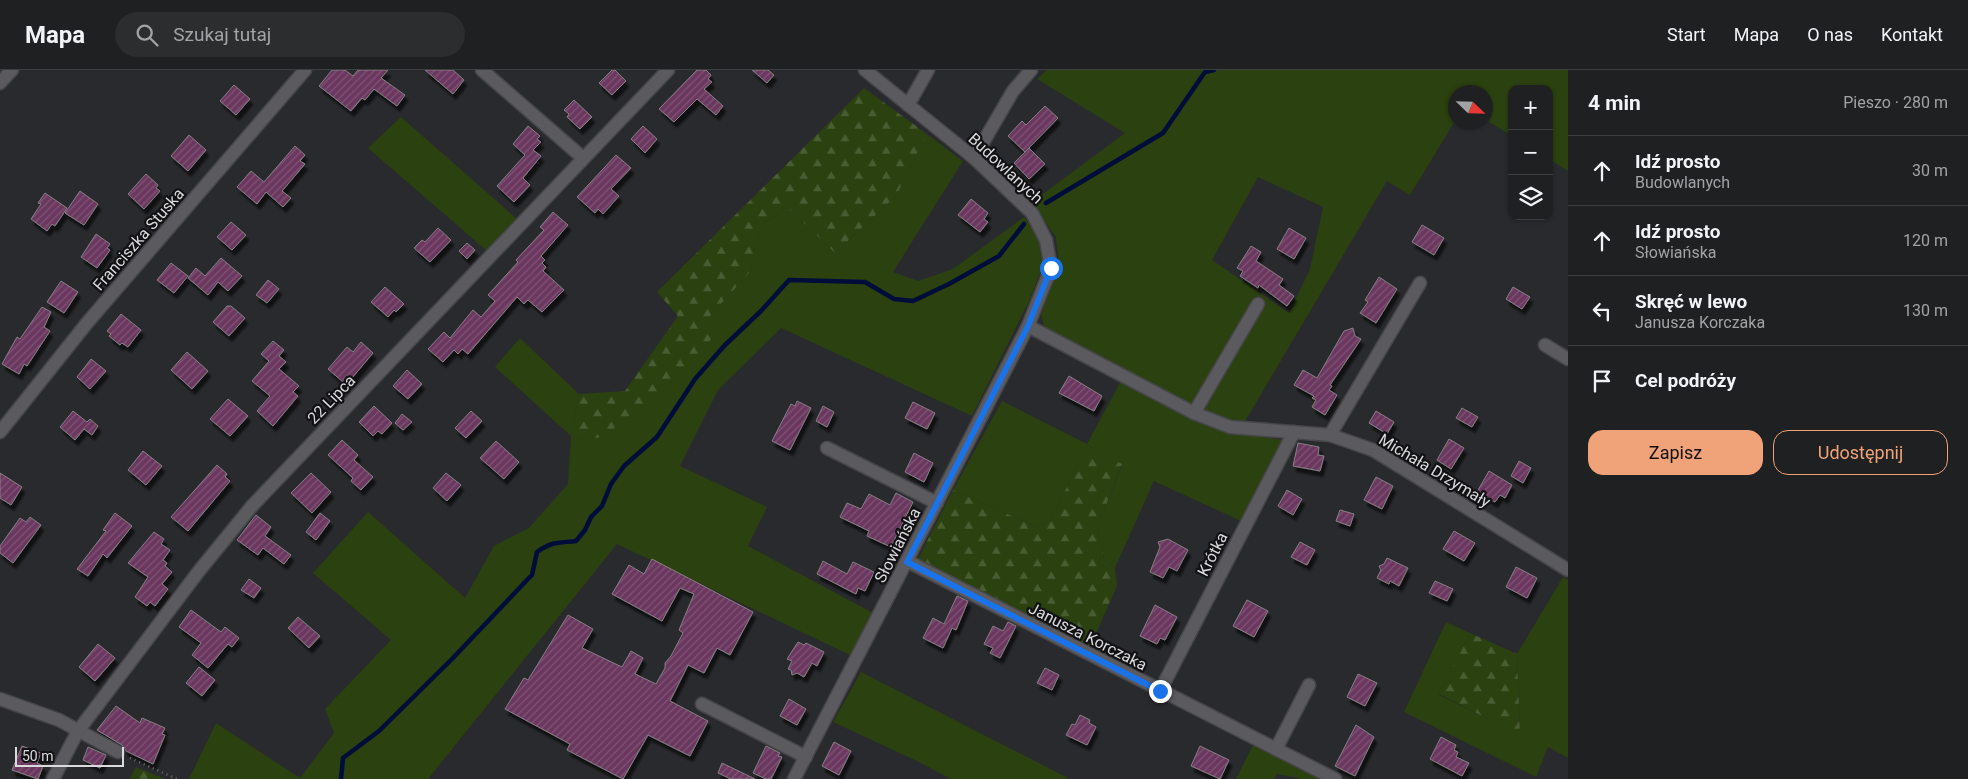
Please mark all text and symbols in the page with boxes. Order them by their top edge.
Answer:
search box [115,12,465,57]
text: Mapa [25,21,85,49]
icon: search [133,21,161,49]
text: Szukaj tutaj [173,23,271,46]
text: Start [1667,24,1706,45]
text: Mapa [1734,24,1779,45]
text: O nas [1807,24,1853,45]
text: Kontakt [1881,24,1943,45]
north arrow [1448,85,1493,130]
map controls [1508,85,1553,220]
button: + [1508,85,1553,130]
text: 4 min [1588,91,1641,115]
text: Pieszo · 280 m [1843,93,1948,112]
street label: Budowlanych [964,129,1047,208]
button: − [1508,130,1553,175]
text: Idź prosto [1635,150,1720,173]
icon: ahead [1588,157,1616,185]
text: 30 m [1912,161,1948,180]
text: Budowlanych [1635,173,1730,192]
button: layers [1508,175,1553,220]
street label: Franciszka Stuska [89,184,188,294]
text: Idź prosto [1635,220,1720,243]
icon: ahead [1588,227,1616,255]
text: 120 m [1903,231,1948,250]
text: Słowiańska [1635,243,1716,262]
route start [1040,257,1063,280]
text: Skręć w lewo [1635,290,1747,313]
icon: left [1588,297,1616,325]
text: 130 m [1903,301,1948,320]
text: Janusza Korczaka [1635,313,1765,332]
icon: arrive [1588,367,1616,395]
text: Cel podróży [1635,369,1736,392]
street label: 22 Lipca [304,371,359,428]
street label: Michała Drzymały [1375,430,1494,511]
button: Zapisz [1588,430,1763,475]
button: Udostępnij [1773,430,1948,475]
street label: Słowiańska [870,505,924,586]
street label: Krótka [1193,529,1231,579]
street label: Janusza Korczaka [1025,598,1150,674]
route end [1149,680,1172,703]
scale bar [15,744,124,767]
text: 50 m [22,748,54,764]

